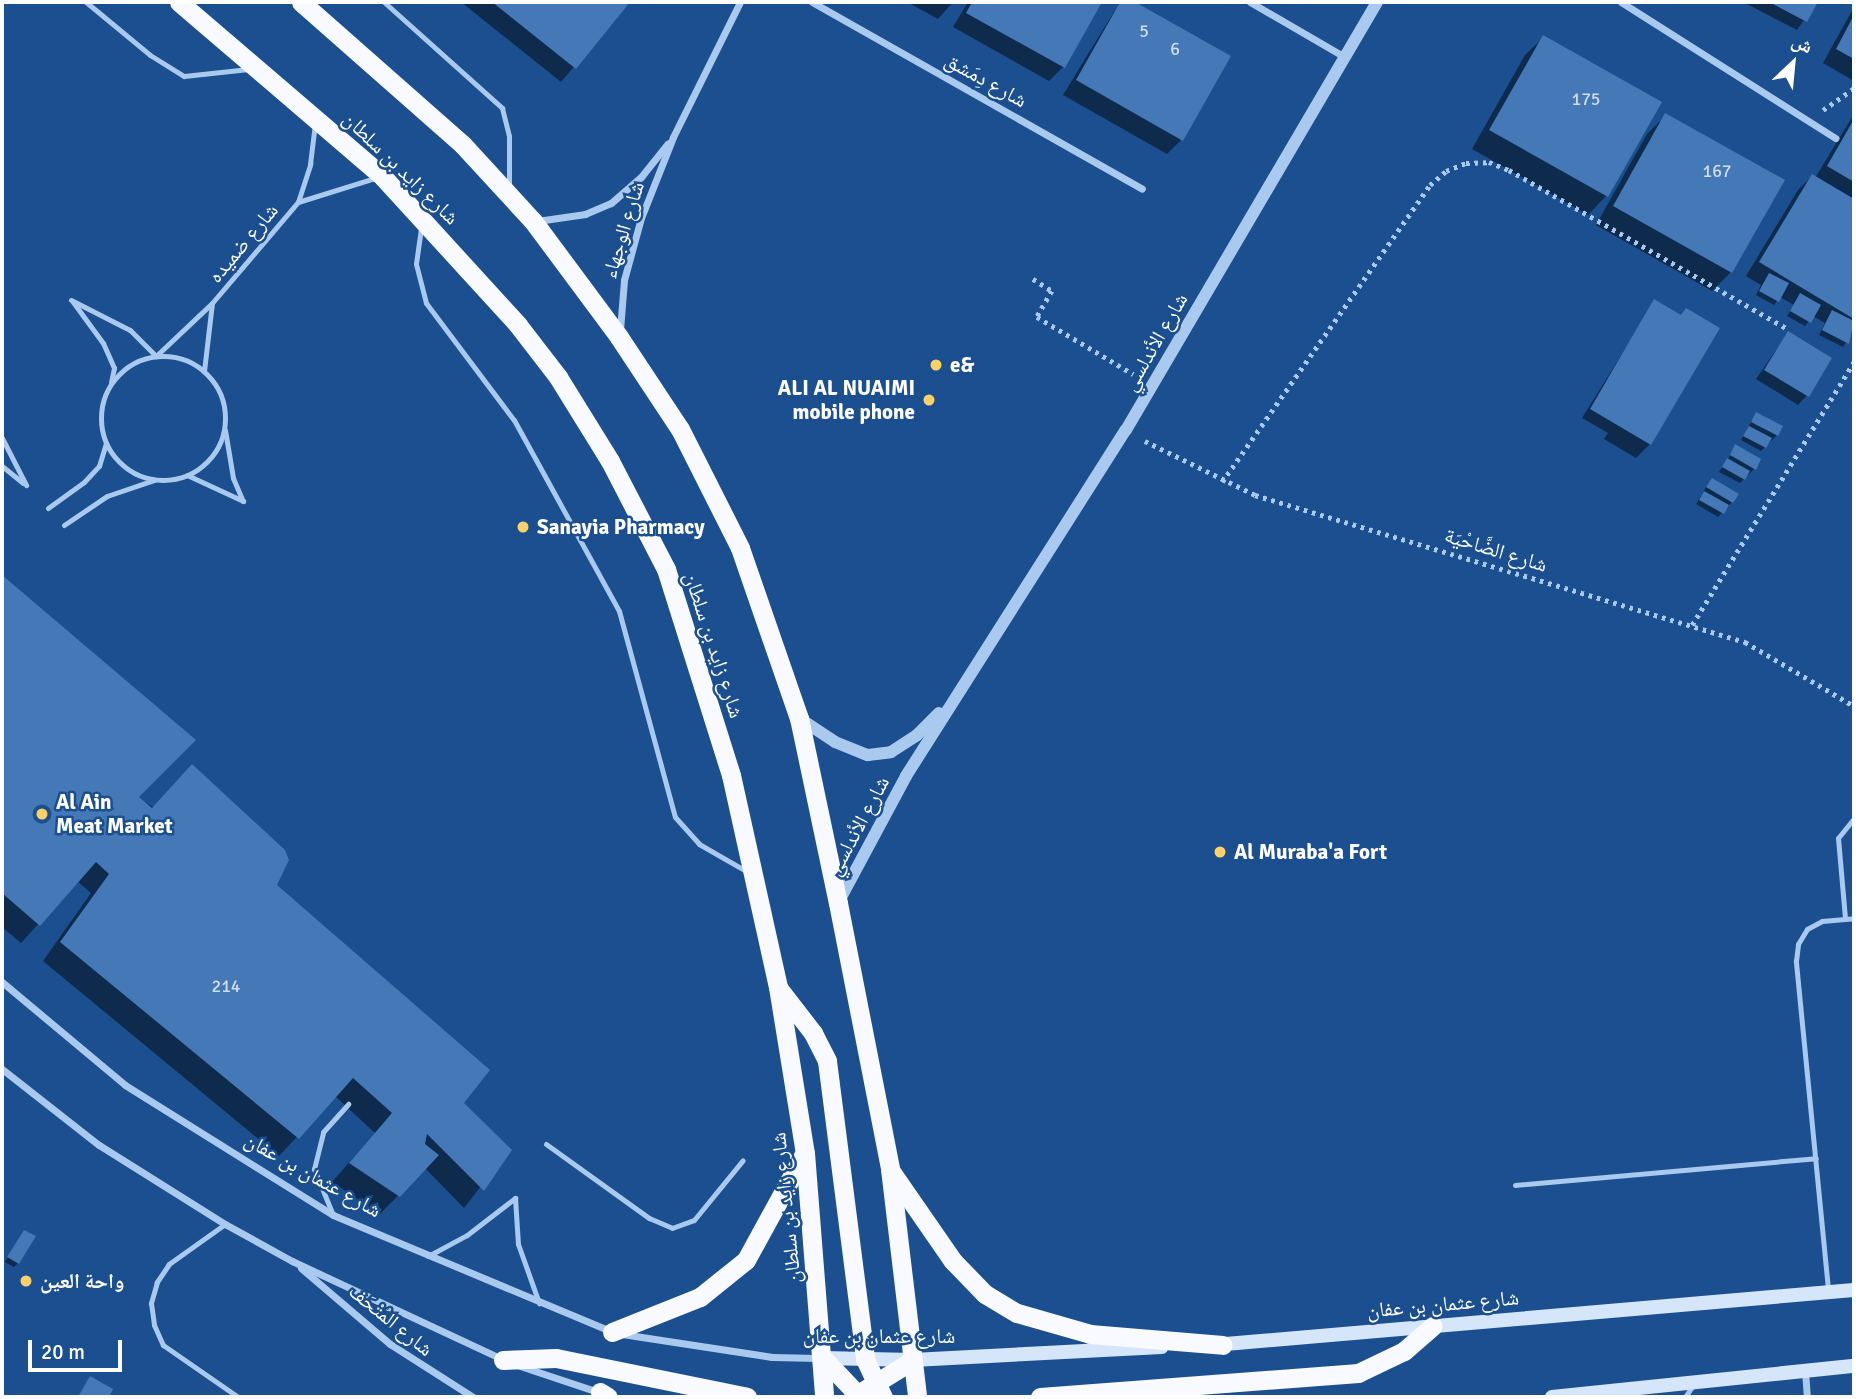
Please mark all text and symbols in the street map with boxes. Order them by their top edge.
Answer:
house number: 5 [1139,20,1149,42]
north arrow [1758,28,1828,98]
text: ش [1788,29,1817,59]
house number: 6 [1170,38,1180,60]
street label: شارع دِمَشق [940,47,1032,113]
house number: 175 [1571,88,1601,110]
street label: شارع زايد بن سلطان [338,106,464,230]
house number: 167 [1702,160,1732,182]
street label: شارع الوجهاء [596,179,650,281]
street label: شارع ضميده [203,198,283,288]
street label: شارع الأندلسي [1117,289,1193,395]
place label: e& [950,352,974,378]
marker: e& [928,357,944,373]
place label: ALI AL NUAIMI mobile phone [778,375,915,425]
marker: ALI AL NUAIMI mobile phone [921,392,937,408]
place label: Sanayia Pharmacy [537,514,705,540]
marker: Sanayia Pharmacy [515,519,531,535]
street label: شارع الضَّاحْيَة [1442,522,1550,578]
street label: شارع زايد بن سلطان [679,569,749,721]
street label: شارع الأندلسي [821,772,895,880]
place label: Al Ain Meat Market [56,789,173,839]
marker: Al Ain Meat Market [34,806,50,822]
place label: Al Muraba'a Fort [1234,839,1387,865]
marker: Al Muraba'a Fort [1212,844,1228,860]
house number: 214 [211,975,241,997]
street label: شارع عثمان بن عفان [240,1127,386,1223]
street label: شارع زايد بن سلطان [766,1131,806,1285]
place label: واحة العين [40,1268,125,1294]
marker: واحة العين [18,1273,34,1289]
street label: شارع المُتْحَف [344,1278,438,1362]
street label: شارع عثمان بن عفان [1366,1285,1520,1323]
street label: شارع عثمان بن عفان [803,1323,955,1349]
scale bar [32,1326,126,1370]
text: 20 m [41,1339,85,1365]

